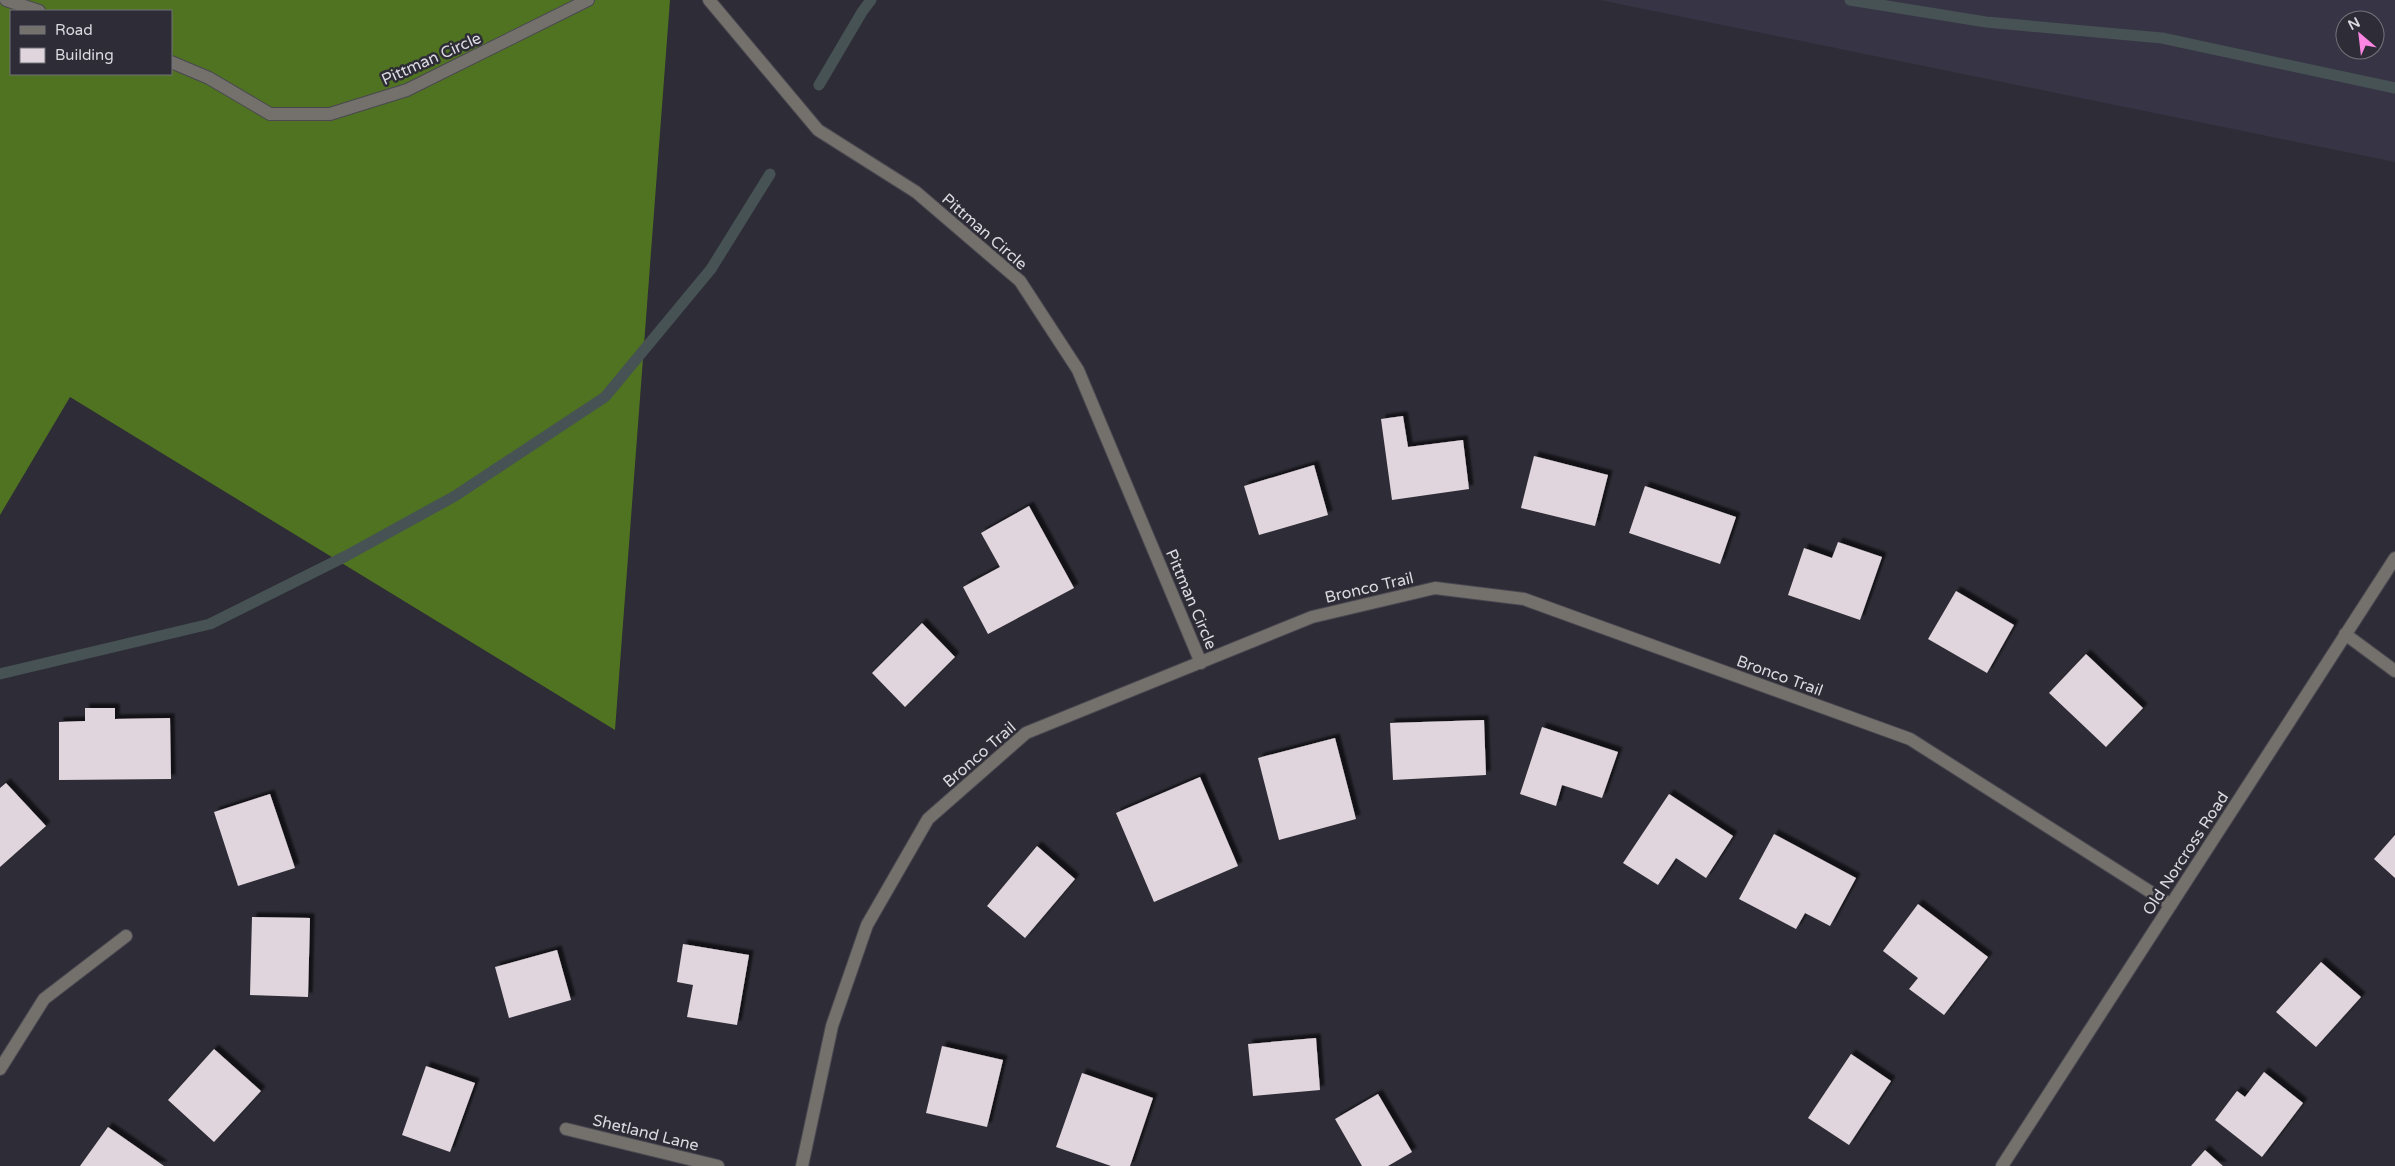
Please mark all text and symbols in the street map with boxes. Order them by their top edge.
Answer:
legend [10,10,172,75]
north arrow [2335,10,2385,60]
text: N [2345,14,2363,34]
text: Road [55,21,93,39]
street label: Pittman Circle [378,28,484,90]
text: Building [55,46,114,64]
street label: Pittman Circle [937,189,1031,274]
street label: Pittman Circle [1161,546,1221,653]
street label: Bronco Trail [1323,568,1416,608]
street label: Bronco Trail [1734,651,1826,701]
street label: Bronco Trail [939,718,1020,792]
street label: Old Norcross Road [2138,788,2233,919]
street label: Shetland Lane [591,1110,701,1156]

